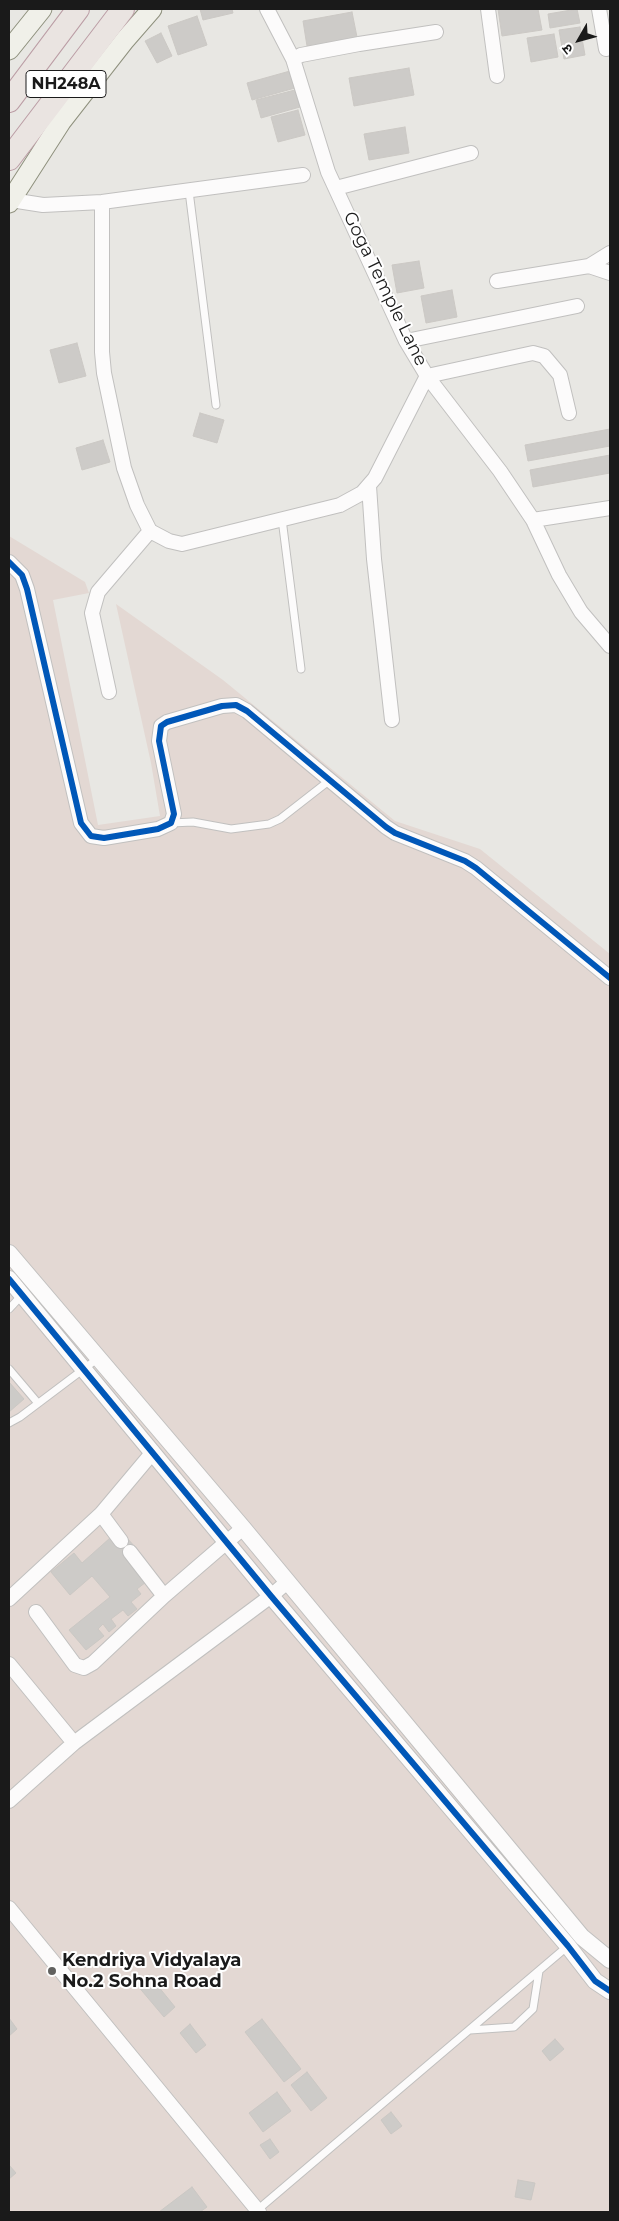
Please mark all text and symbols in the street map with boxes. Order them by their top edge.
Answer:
north arrow [554,15,604,65]
text: उ [558,40,577,58]
road number: NH248A [26,70,106,98]
street label: Goga Temple Lane [338,208,432,370]
place label: Kendriya Vidyalaya No.2 Sohna Road [62,1950,241,1992]
marker: Kendriya Vidyalaya No.2 Sohna Road [46,1965,58,1977]

